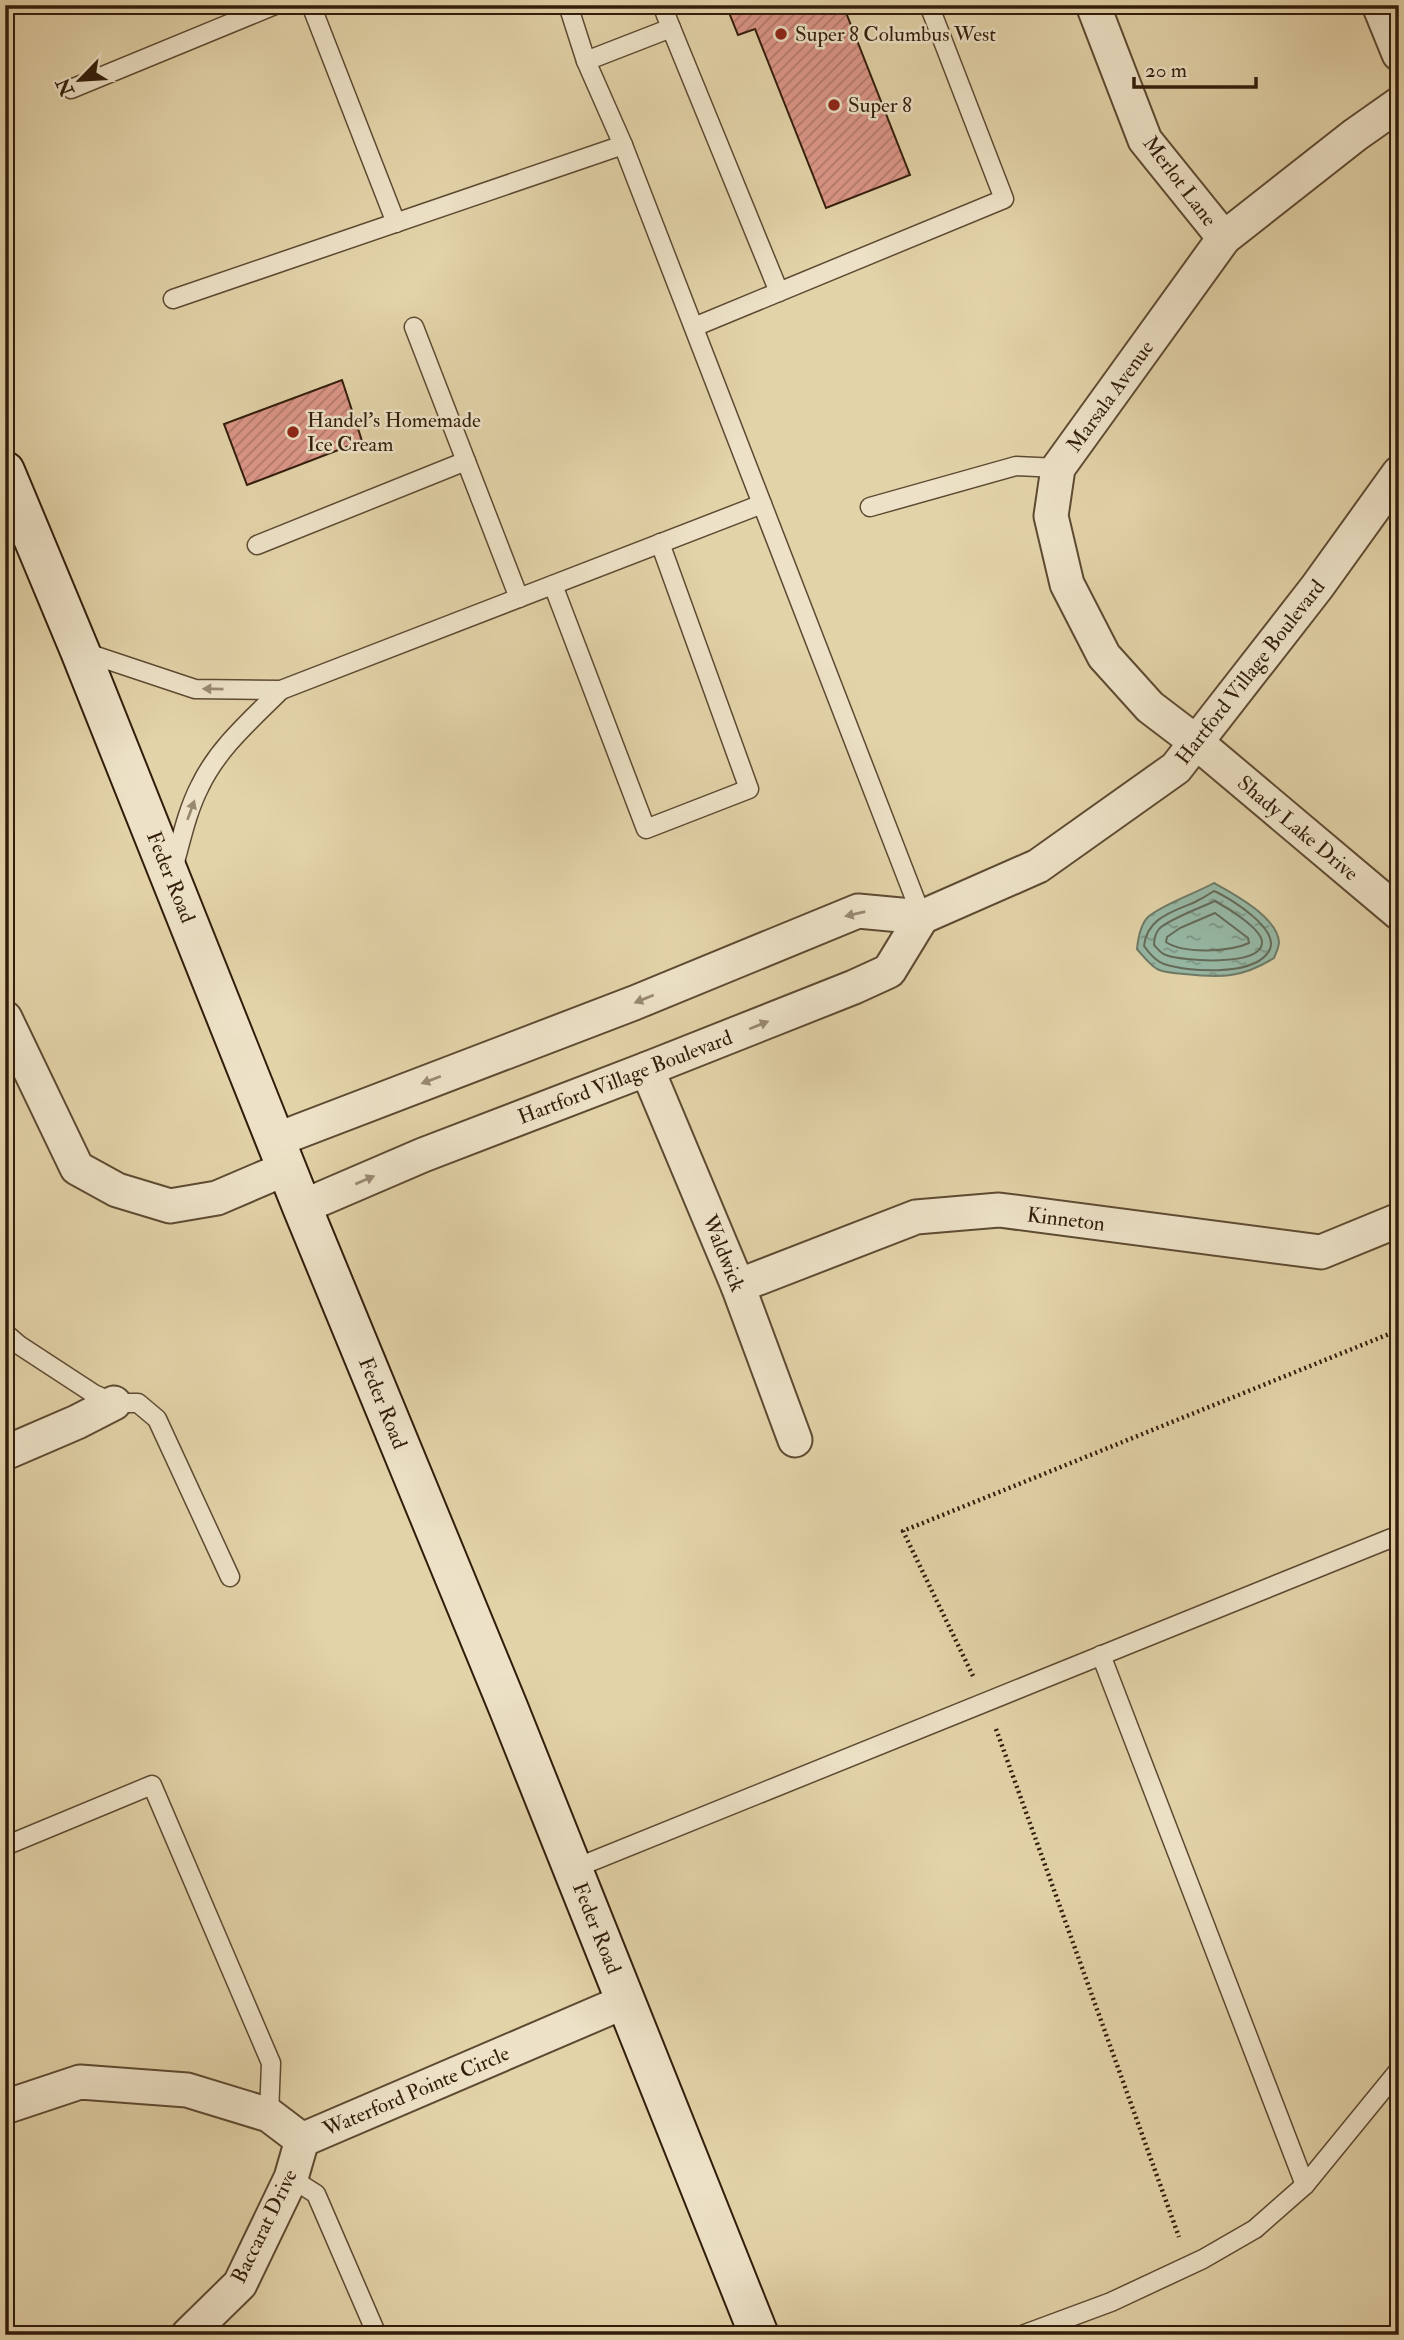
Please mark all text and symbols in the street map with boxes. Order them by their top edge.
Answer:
place label: Super 8 Columbus West [795,21,996,48]
marker: Super 8 Columbus West [773,26,789,42]
north arrow [46,46,116,116]
scale bar [1134,46,1257,90]
text: 20 m [1145,57,1187,84]
text: N [51,73,80,100]
place label: Super 8 [848,92,912,119]
marker: Super 8 [826,97,842,113]
street label: Merlot Lane [1137,131,1223,232]
street label: Marsala Avenue [1061,335,1160,458]
place label: Handel's Homemade Ice Cream [307,407,481,458]
marker: Handel's Homemade Ice Cream [285,424,301,440]
street label: Hartford Village Boulevard [1170,574,1331,770]
one-way arrow [201,683,223,695]
street label: Shady Lake Drive [1231,770,1364,887]
one-way arrow [185,800,196,821]
street label: Feder Road [140,827,201,928]
one-way arrow [843,909,865,920]
one-way arrow [633,993,654,1004]
one-way arrow [748,1019,769,1030]
street label: Hartford Village Boulevard [514,1024,737,1131]
one-way arrow [421,1075,442,1086]
one-way arrow [354,1174,375,1185]
street label: Kinneton [1025,1201,1107,1238]
street label: Waldwick [696,1210,751,1296]
street label: Feder Road [352,1353,413,1454]
street label: Feder Road [566,1878,627,1979]
street label: Waterford Pointe Circle [318,2040,514,2143]
street label: Baccarat Drive [225,2165,304,2288]

